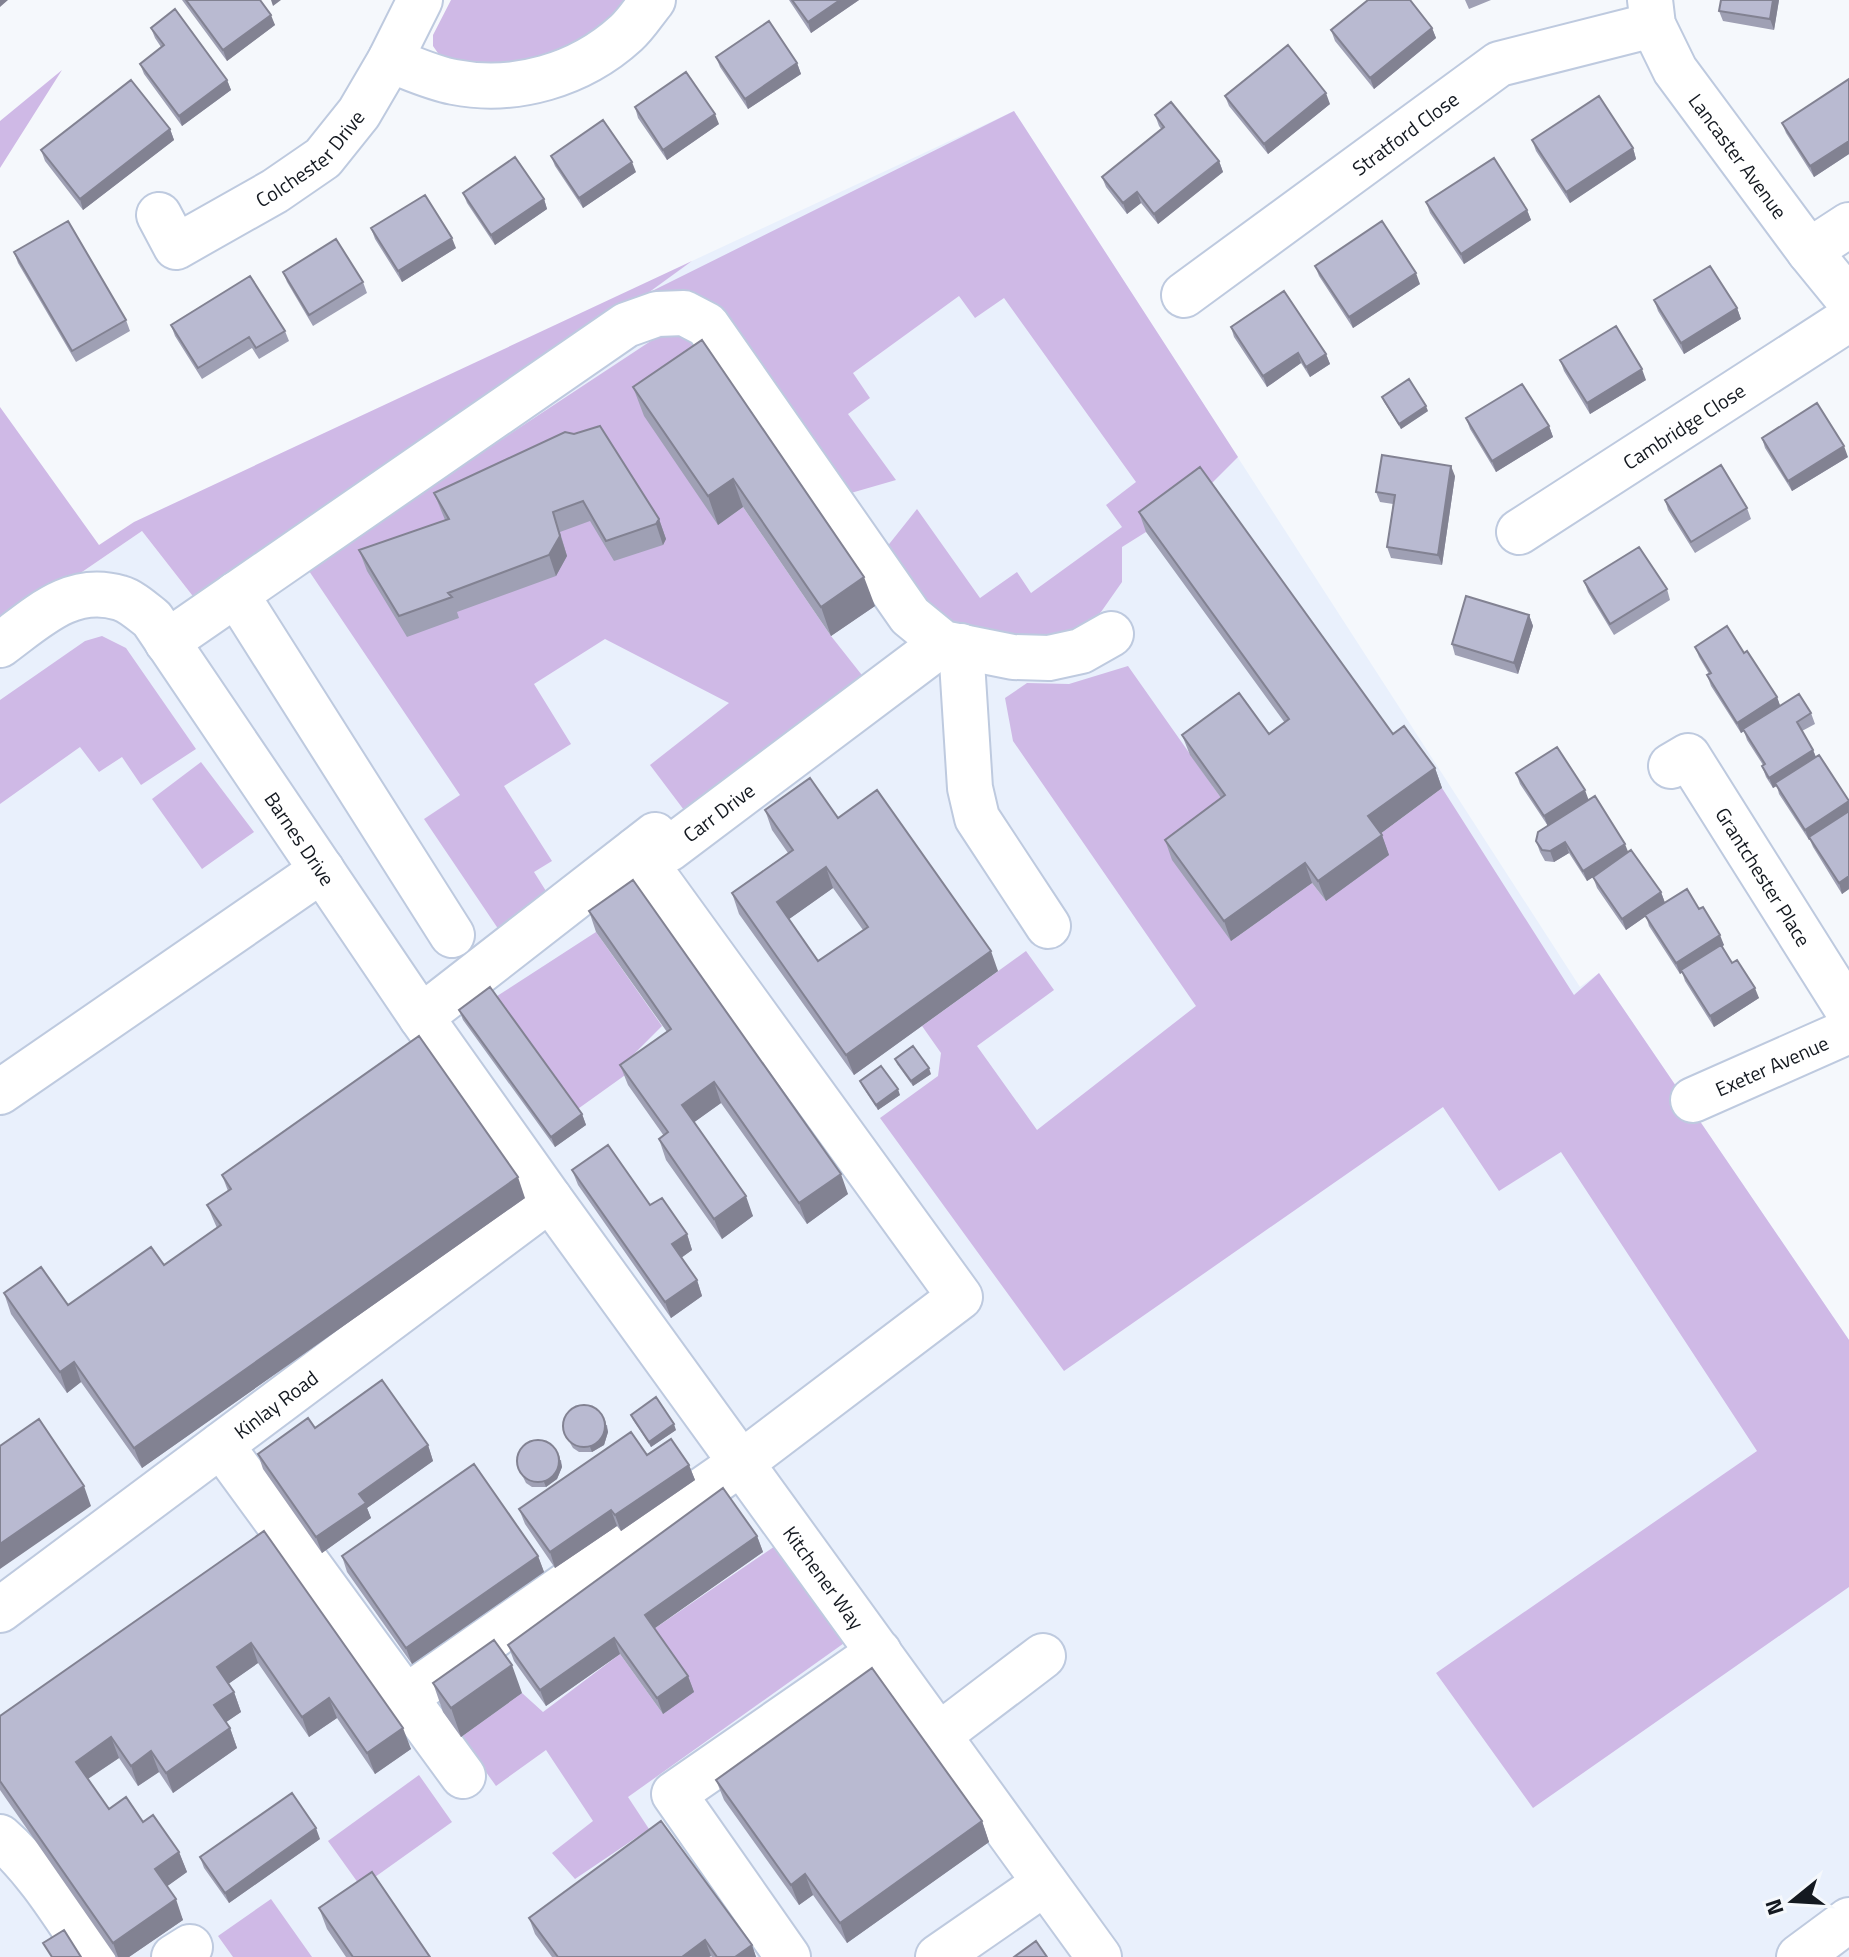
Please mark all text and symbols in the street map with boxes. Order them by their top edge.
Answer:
street label: Stratford Close [1345,83,1465,183]
street label: Lancaster Avenue [1682,86,1795,225]
street label: Colchester Drive [250,103,372,215]
street label: Cambridge Close [1616,375,1751,477]
street label: Carr Drive [676,775,761,849]
street label: Barnes Drive [257,785,343,892]
street label: Grantchester Place [1708,801,1819,952]
street label: Exeter Avenue [1710,1027,1833,1104]
street label: Kinlay Road [227,1362,324,1446]
street label: Kitchener Way [776,1519,872,1636]
north arrow [1753,1861,1833,1941]
text: N [1755,1895,1793,1920]

